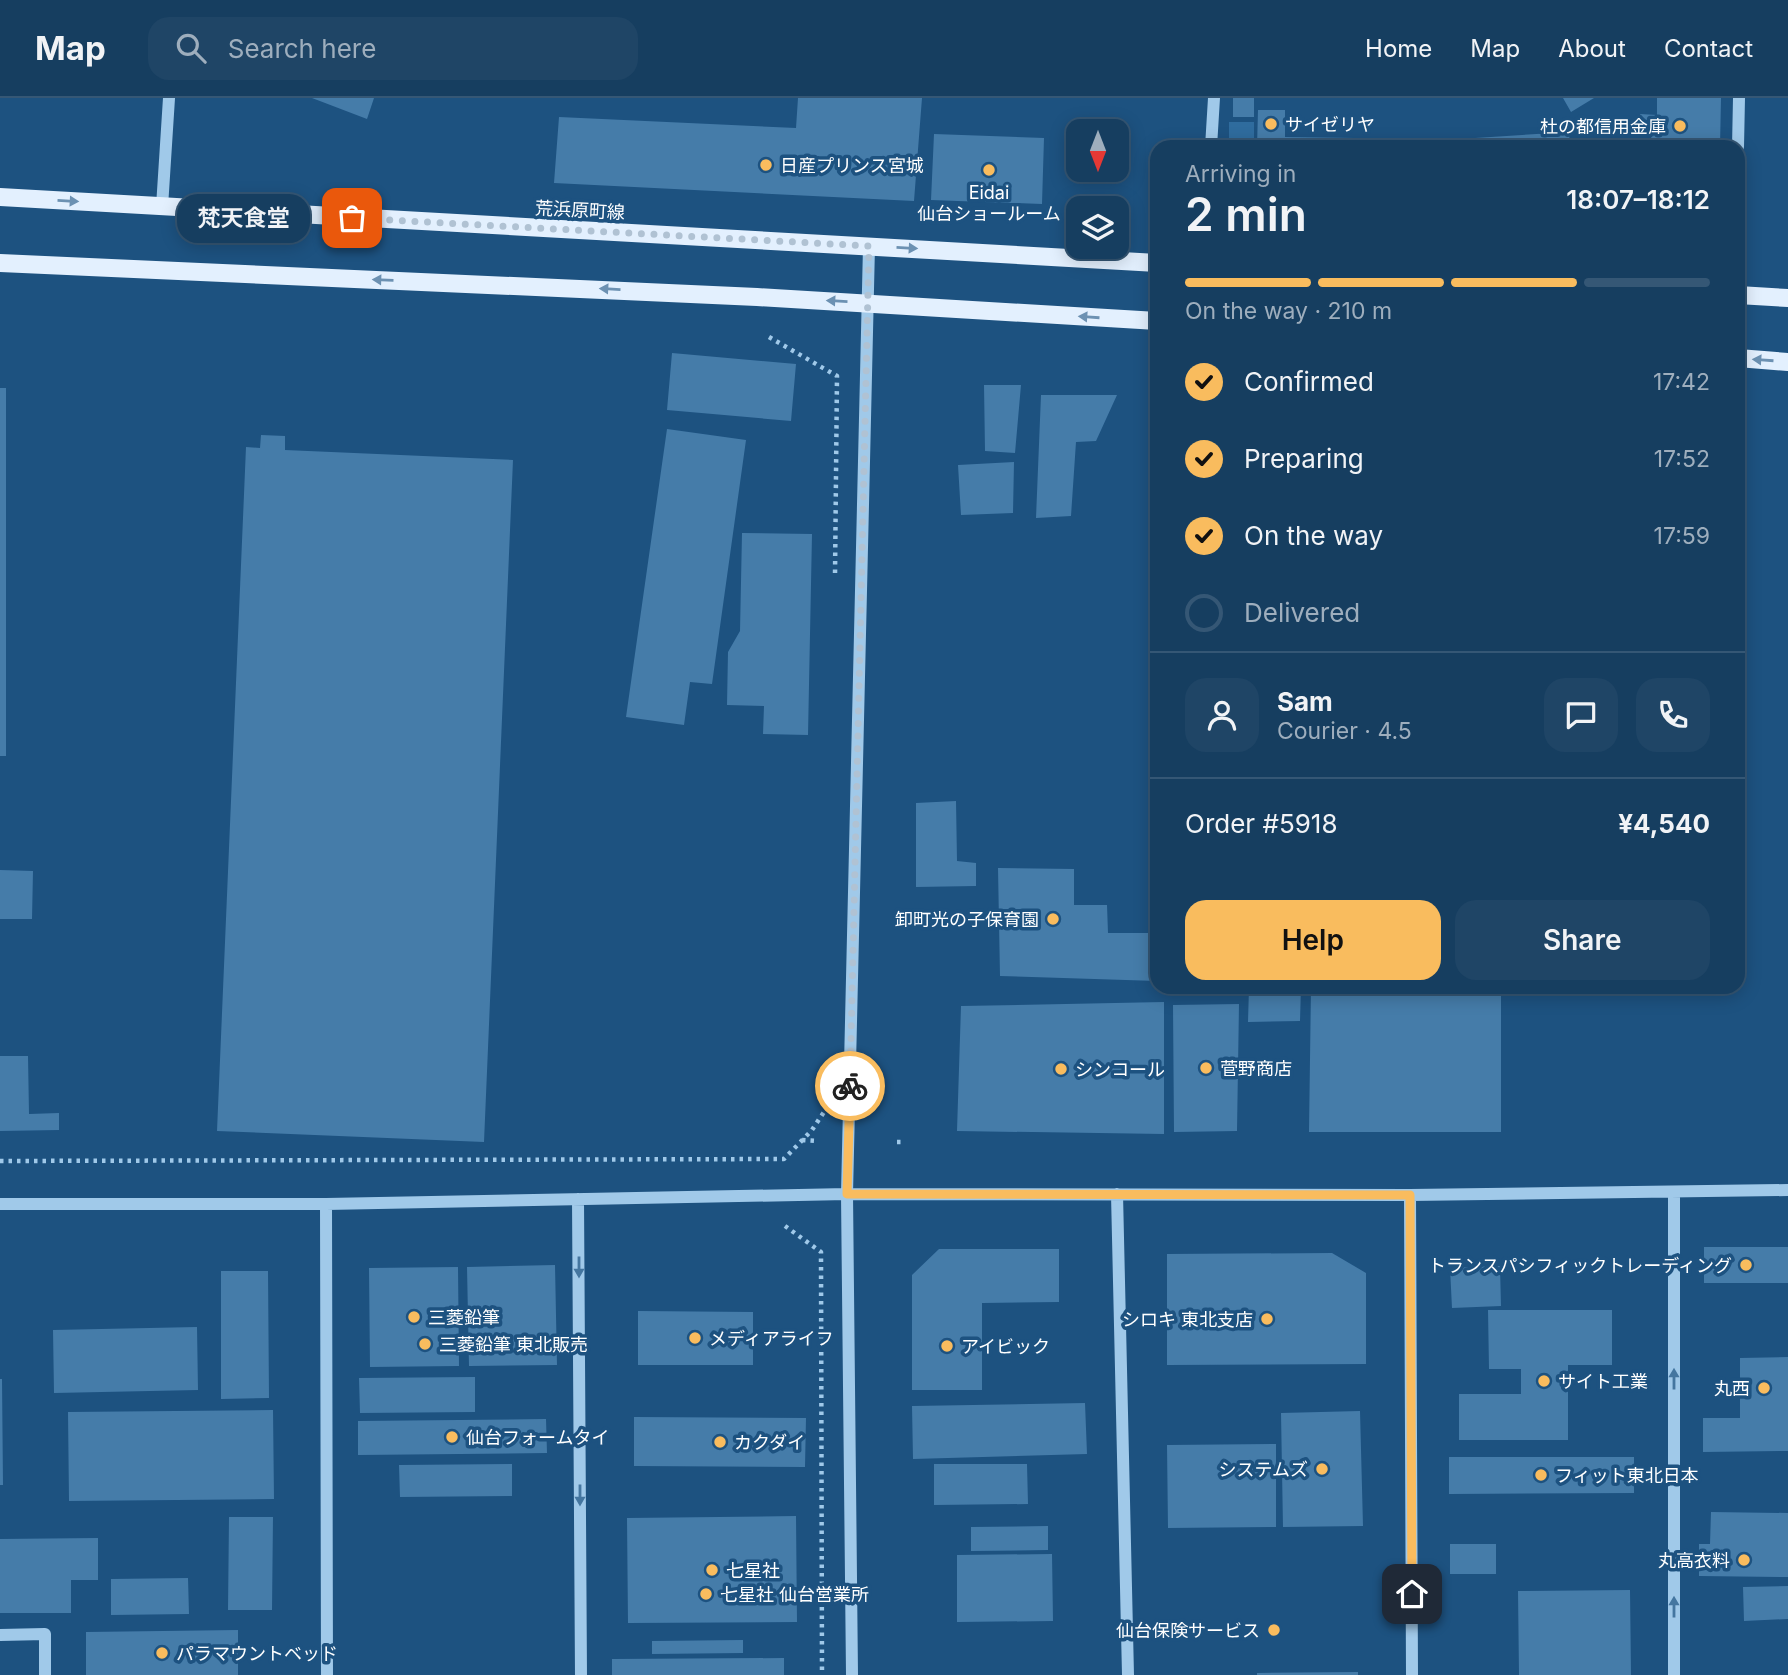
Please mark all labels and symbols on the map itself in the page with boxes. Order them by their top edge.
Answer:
place label: サイゼリヤ [1285,114,1375,135]
marker: サイゼリヤ [1263,116,1279,132]
place label: 杜の都信用金庫 [1540,116,1666,137]
marker: 杜の都信用金庫 [1672,118,1688,134]
north arrow [1066,119,1129,182]
place label: 日産プリンス宮城 [780,155,924,176]
marker: 日産プリンス宮城 [758,157,774,173]
marker: Eidai 仙台ショールーム [981,162,997,178]
place label: Eidai 仙台ショールーム [917,182,1061,224]
pin [322,188,382,248]
callout: 梵天食堂 [177,194,310,242]
one-way arrow [57,196,79,207]
street label: 荒浜原町線 [535,197,625,223]
one-way arrow [896,243,918,254]
one-way arrow [371,275,393,286]
one-way arrow [599,284,621,295]
one-way arrow [826,295,848,306]
one-way arrow [1077,311,1099,322]
one-way arrow [1752,354,1774,365]
place label: 卸町光の子保育園 [895,909,1039,930]
marker: 卸町光の子保育園 [1045,911,1061,927]
courier [815,1051,885,1121]
place label: 菅野商店 [1220,1058,1292,1079]
place label: シンコール [1075,1059,1165,1080]
marker: 菅野商店 [1198,1060,1214,1076]
marker: シンコール [1053,1061,1069,1077]
place label: トランスパシフィックトレーディング [1428,1255,1732,1276]
one-way arrow [573,1256,585,1278]
marker: トランスパシフィックトレーディング [1738,1257,1754,1273]
place label: 三菱鉛筆 [428,1307,500,1328]
marker: 三菱鉛筆 [406,1309,422,1325]
place label: シロキ 東北支店 [1122,1309,1253,1330]
marker: シロキ 東北支店 [1259,1311,1275,1327]
place label: メディアライフ [709,1328,834,1349]
marker: メディアライフ [687,1330,703,1346]
place label: 三菱鉛筆 東北販売 [439,1334,588,1355]
marker: 三菱鉛筆 東北販売 [417,1336,433,1352]
place label: アイビック [961,1336,1050,1357]
marker: アイビック [939,1338,955,1354]
one-way arrow [1668,1368,1680,1390]
place label: サイト工業 [1558,1371,1648,1392]
marker: サイト工業 [1536,1373,1552,1389]
place label: 丸西 [1714,1378,1750,1399]
marker: 丸西 [1756,1380,1772,1396]
place label: 仙台フォームタイ [466,1427,609,1448]
marker: 仙台フォームタイ [444,1429,460,1445]
place label: カクダイ [734,1432,805,1453]
marker: カクダイ [712,1434,728,1450]
place label: システムズ [1219,1459,1308,1480]
marker: システムズ [1314,1461,1330,1477]
place label: フィット東北日本 [1555,1465,1699,1486]
marker: フィット東北日本 [1533,1467,1549,1483]
one-way arrow [574,1484,586,1506]
place label: 丸高衣料 [1658,1550,1730,1571]
marker: 丸高衣料 [1736,1552,1752,1568]
place label: 七星社 [726,1560,780,1581]
marker: 七星社 [704,1562,720,1578]
pin [1382,1564,1442,1624]
place label: 七星社 仙台営業所 [720,1584,869,1605]
marker: 七星社 仙台営業所 [698,1586,714,1602]
one-way arrow [1668,1595,1680,1617]
place label: 仙台保険サービス [1116,1620,1260,1641]
marker: 仙台保険サービス [1266,1622,1282,1638]
place label: パラマウントベッド [176,1643,338,1664]
marker: パラマウントベッド [154,1645,170,1661]

